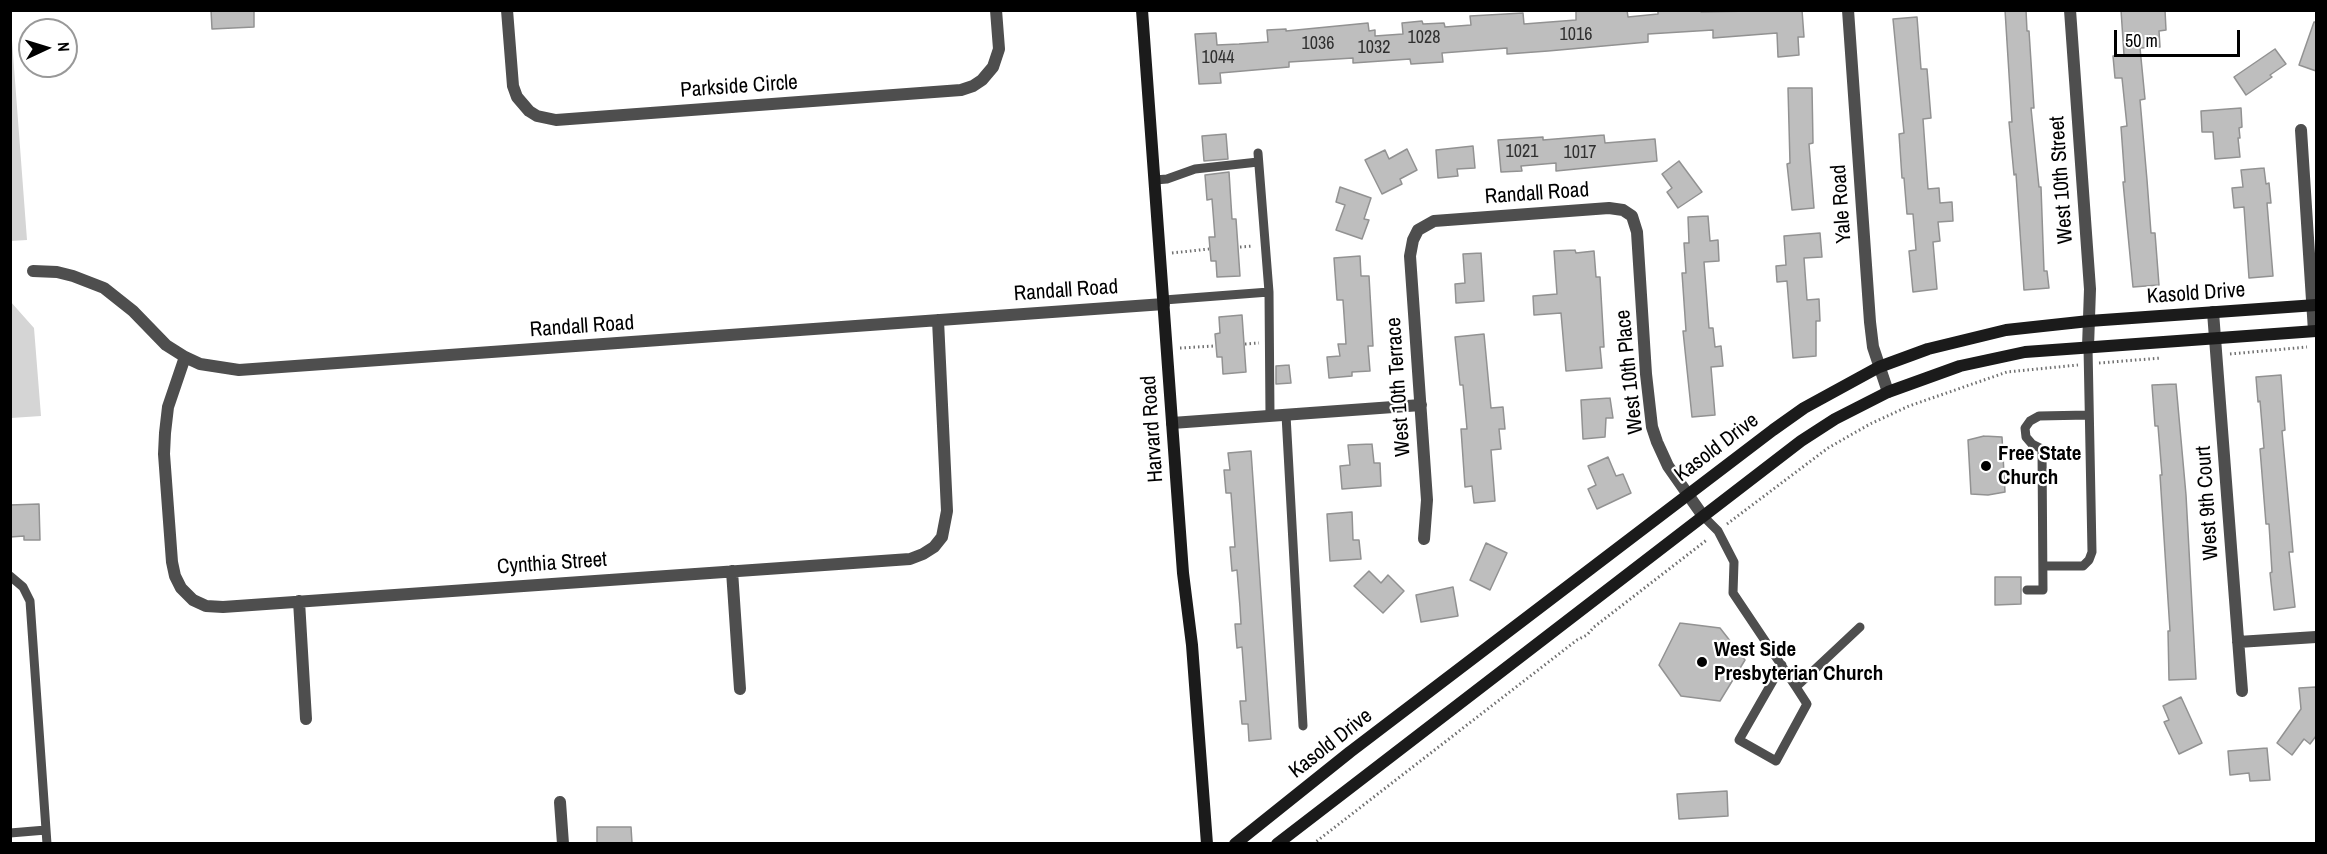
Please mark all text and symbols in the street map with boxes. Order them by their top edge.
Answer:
north arrow [18,18,78,78]
scale bar [2117,18,2243,56]
house number: 1016 [1560,24,1592,46]
house number: 1028 [1408,27,1440,49]
text: 50 m [2125,28,2158,53]
house number: 1036 [1302,33,1334,55]
house number: 1032 [1358,37,1390,59]
text: N [53,41,75,52]
house number: 1044 [1202,47,1234,69]
street label: Parkside Circle [679,70,799,104]
street label: West 10th Street [2045,115,2079,245]
house number: 1021 [1506,141,1538,163]
house number: 1017 [1564,142,1596,164]
street label: Yale Road [1827,164,1857,244]
street label: Randall Road [1484,178,1590,210]
street label: Randall Road [1013,275,1119,307]
street label: Kasold Drive [2146,278,2246,310]
street label: West 10th Place [1611,308,1649,436]
street label: Randall Road [529,311,635,343]
street label: West 10th Terrace [1382,317,1416,457]
street label: Harvard Road [1137,375,1169,483]
street label: Kasold Drive [1670,408,1764,488]
place label: Free State Church [1998,441,2081,491]
street label: West 9th Court [2191,445,2225,561]
marker: Free State Church [1979,459,1993,473]
street label: Cynthia Street [496,548,608,580]
place label: West Side Presbyterian Church [1714,637,1883,687]
marker: West Side Presbyterian Church [1695,655,1709,669]
street label: Kasold Drive [1284,704,1378,784]

